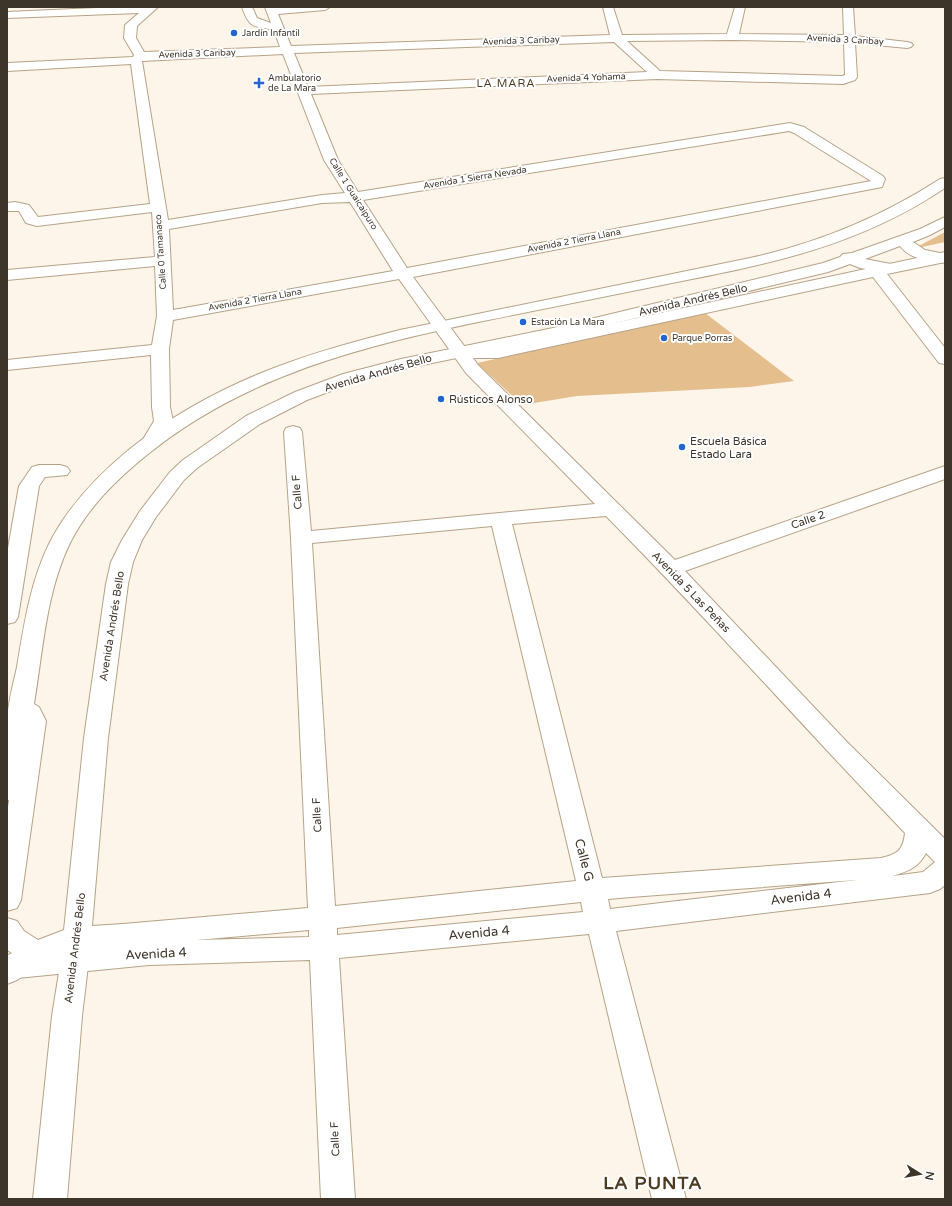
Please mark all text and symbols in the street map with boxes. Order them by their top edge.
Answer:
marker: Jardín Infantil [229,28,239,38]
place label: Jardín Infantil [242,28,300,39]
street label: Avenida 3 Caribay [806,32,884,48]
street label: Avenida 3 Caribay [482,34,560,48]
street label: Avenida 3 Caribay [158,47,236,61]
street label: Avenida 4 Yohama [546,71,626,85]
place label: Ambulatorio de La Mara [268,73,322,94]
marker: Ambulatorio de La Mara [253,77,265,89]
district label: LA MARA [476,77,536,90]
street label: Calle 1 Guaicaipuro [326,156,380,232]
street label: Avenida 1 Sierra Nevada [422,164,528,192]
street label: Calle 0 Tamanaco [153,214,169,290]
street label: Avenida 2 Tierra Llana [526,227,622,255]
street label: Avenida Andrés Bello [637,281,749,319]
street label: Avenida 2 Tierra Llana [207,286,303,314]
marker: Estación La Mara [518,317,528,327]
place label: Estación La Mara [531,317,605,328]
marker: Parque Porras [659,333,669,343]
place label: Parque Porras [672,333,732,344]
street label: Avenida Andrés Bello [323,351,434,395]
place label: Rústicos Alonso [449,393,533,406]
marker: Rústicos Alonso [436,394,446,404]
place label: Escuela Básica Estado Lara [690,435,767,461]
marker: Escuela Básica Estado Lara [677,442,687,452]
street label: Calle F [289,474,305,510]
street label: Calle 2 [789,508,827,532]
street label: Avenida 5 Las Peñas [649,549,733,635]
street label: Avenida Andrés Bello [97,570,127,682]
street label: Calle F [310,797,324,833]
street label: Calle G [571,837,597,883]
street label: Avenida 4 [769,885,833,909]
street label: Avenida Andrés Bello [62,892,88,1004]
street label: Avenida 4 [448,922,510,944]
street label: Avenida 4 [125,944,187,964]
street label: Calle F [328,1121,342,1157]
north arrow [900,1154,940,1194]
text: N [922,1170,937,1181]
district label: LA PUNTA [603,1172,703,1194]

